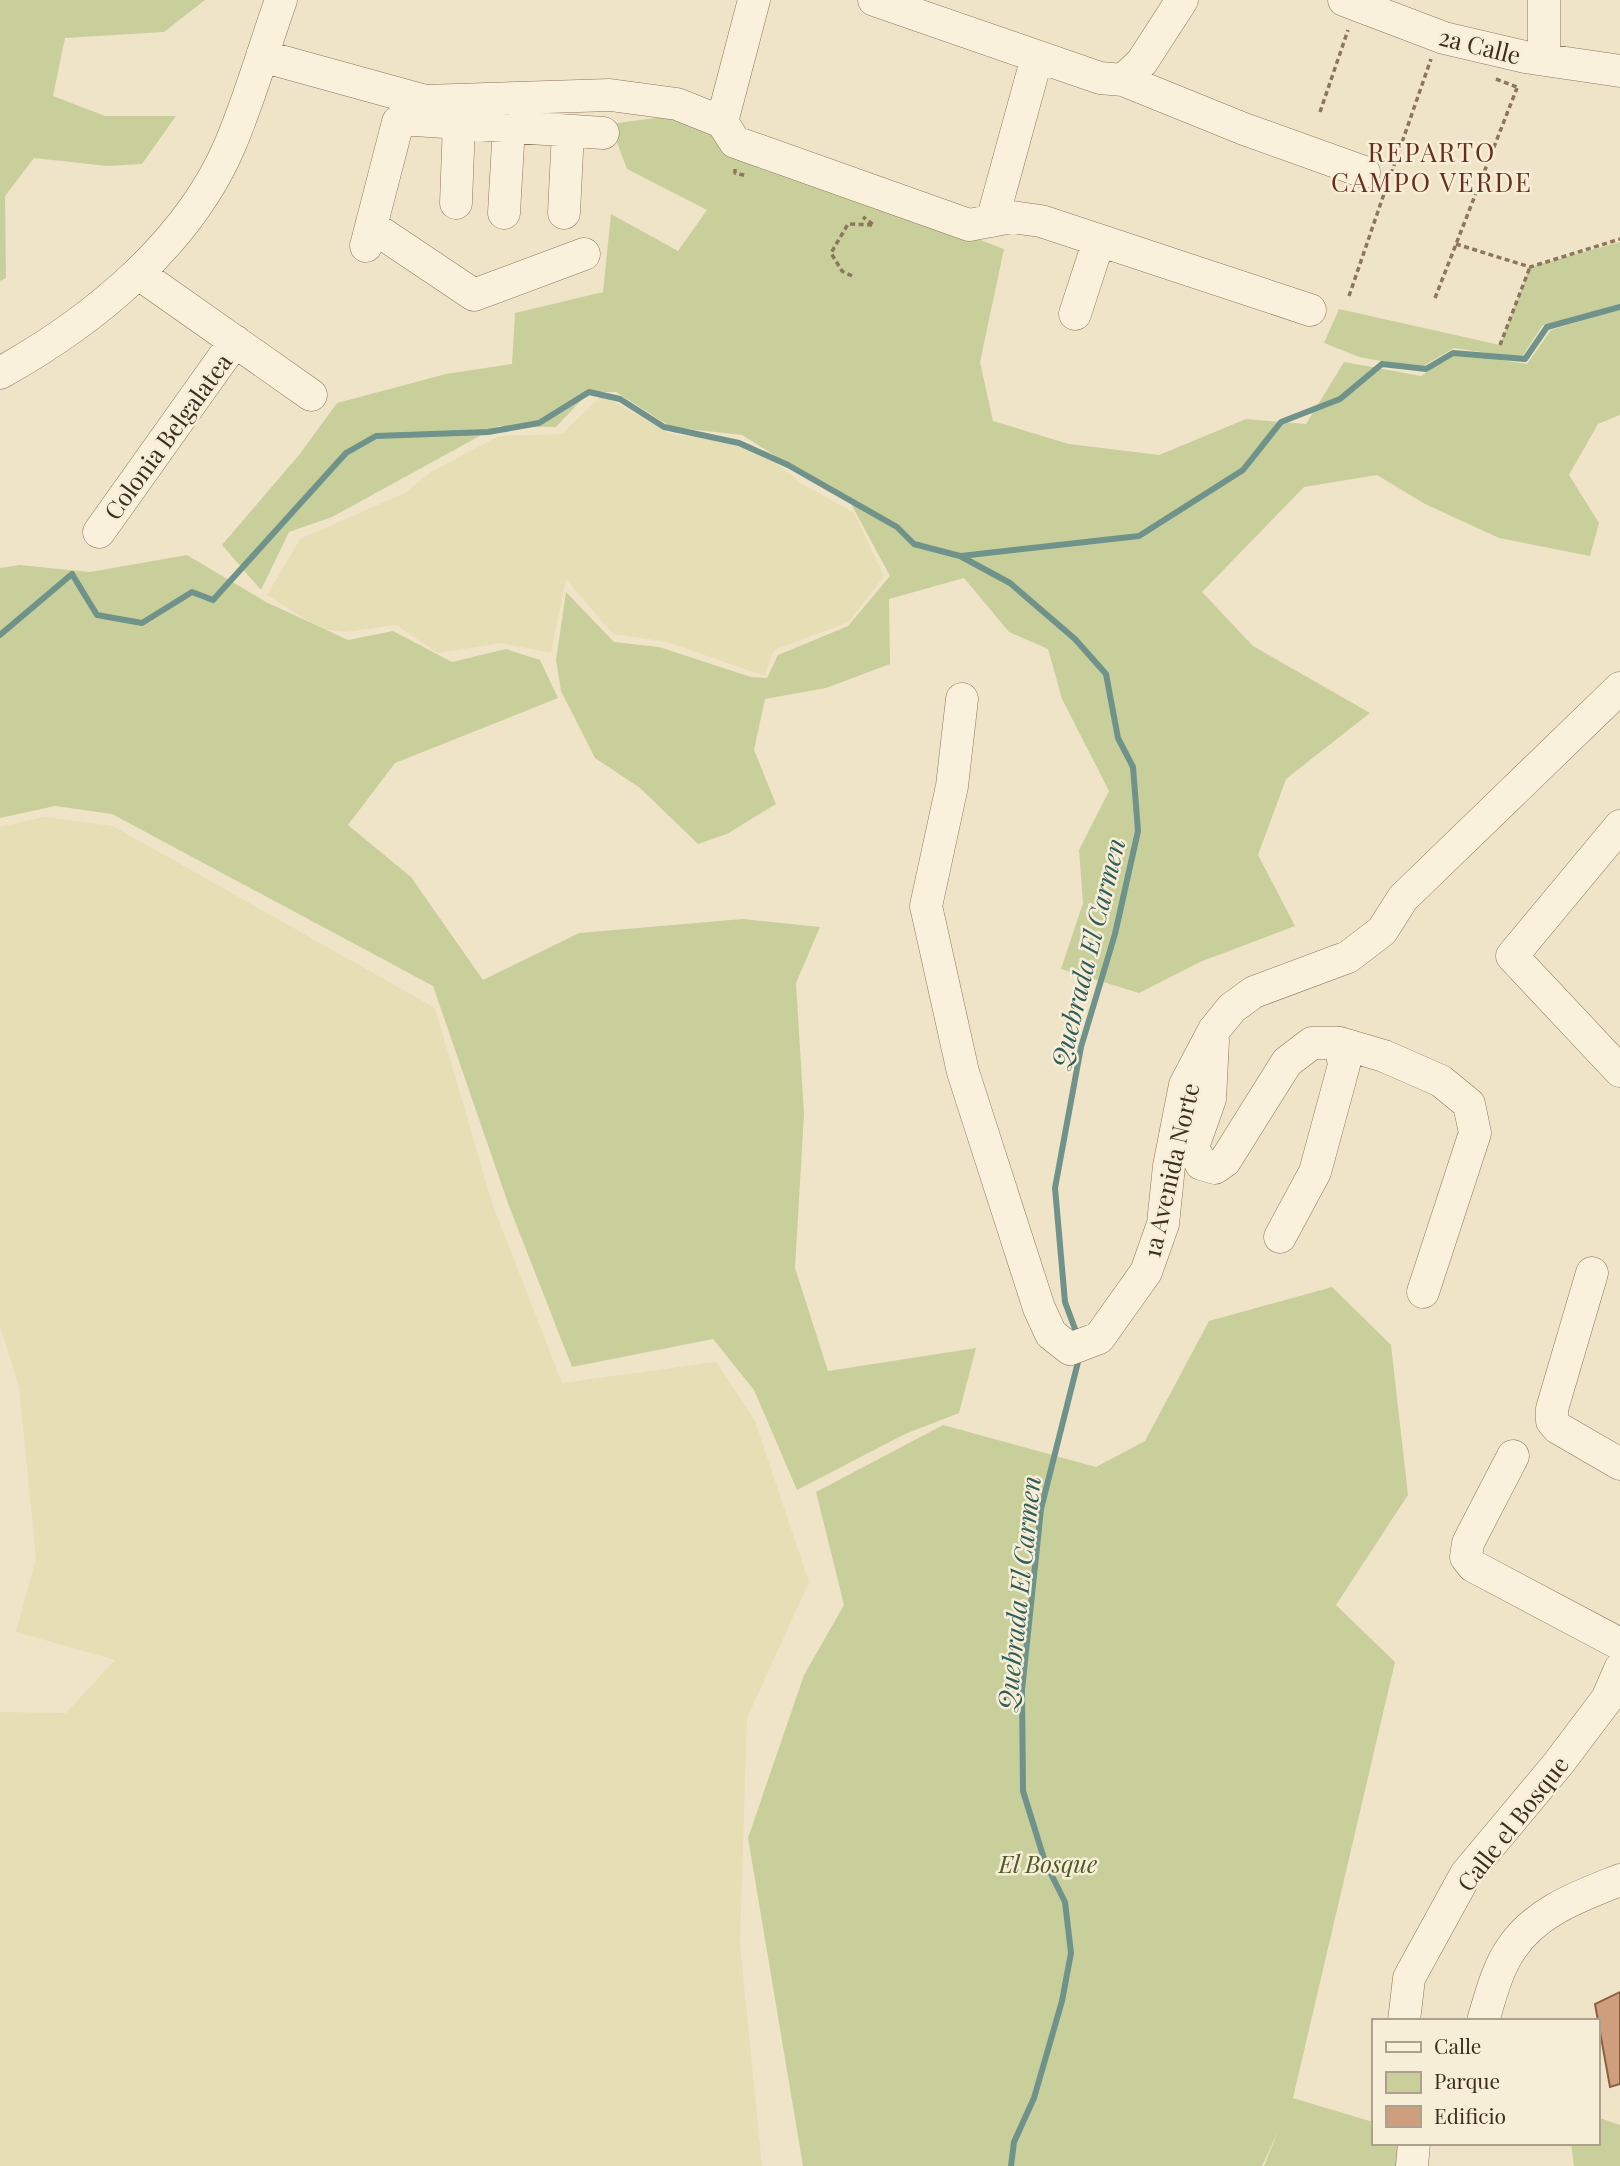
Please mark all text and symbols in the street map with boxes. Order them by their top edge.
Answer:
street label: 2a Calle [1436,19,1524,71]
district label: REPARTO CAMPO VERDE [1331,134,1533,199]
street label: Colonia Belgalatea [96,346,238,525]
water label: Quebrada El Carmen [1041,834,1132,1074]
street label: 1a Avenida Norte [1134,1079,1206,1261]
water label: Quebrada El Carmen [988,1474,1048,1714]
street label: Calle el Bosque [1449,1749,1575,1897]
park label: El Bosque [998,1847,1097,1879]
legend [1372,2019,1599,2145]
text: Calle [1434,2031,1481,2059]
text: Parque [1434,2066,1500,2094]
text: Edificio [1434,2101,1506,2129]

